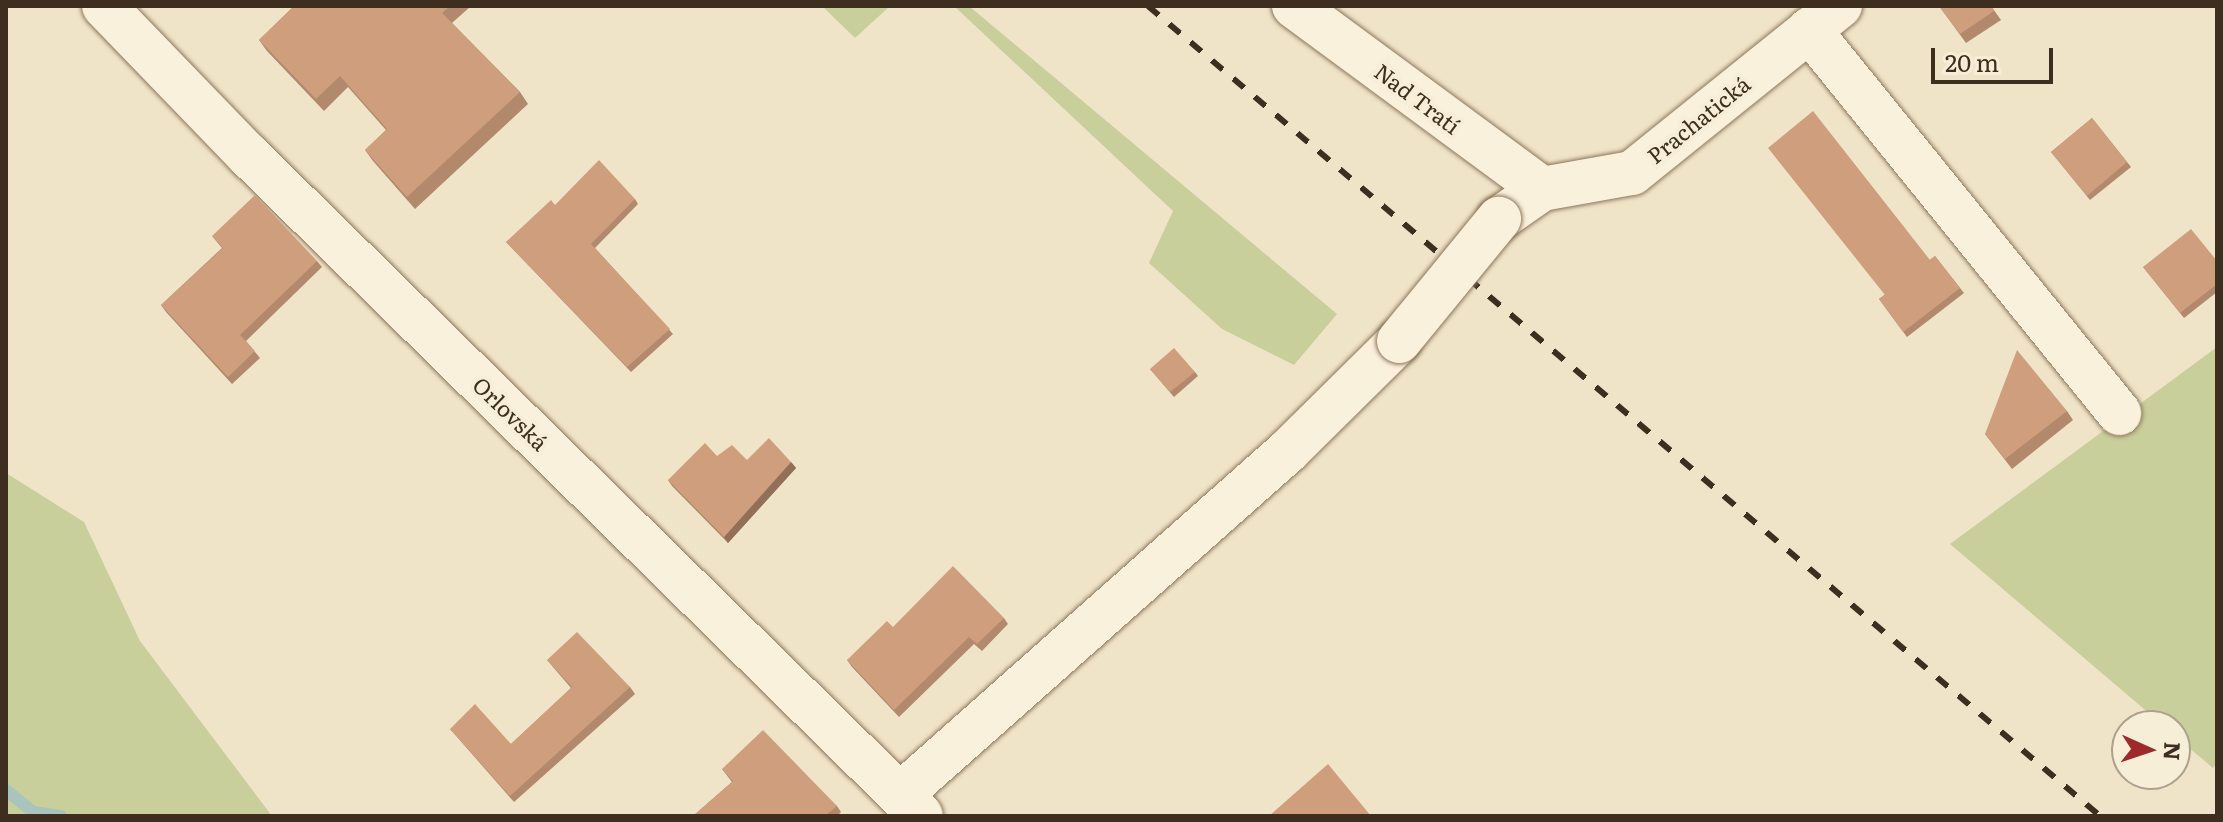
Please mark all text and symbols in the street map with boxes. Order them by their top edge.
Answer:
scale bar [1935,32,2057,82]
text: 20 m [1945,44,1999,79]
street label: Nad Tratí [1370,57,1466,139]
street label: Prachatická [1641,70,1755,168]
street label: Orlovská [468,371,554,455]
north arrow [2111,710,2191,790]
text: N [2157,741,2190,761]

